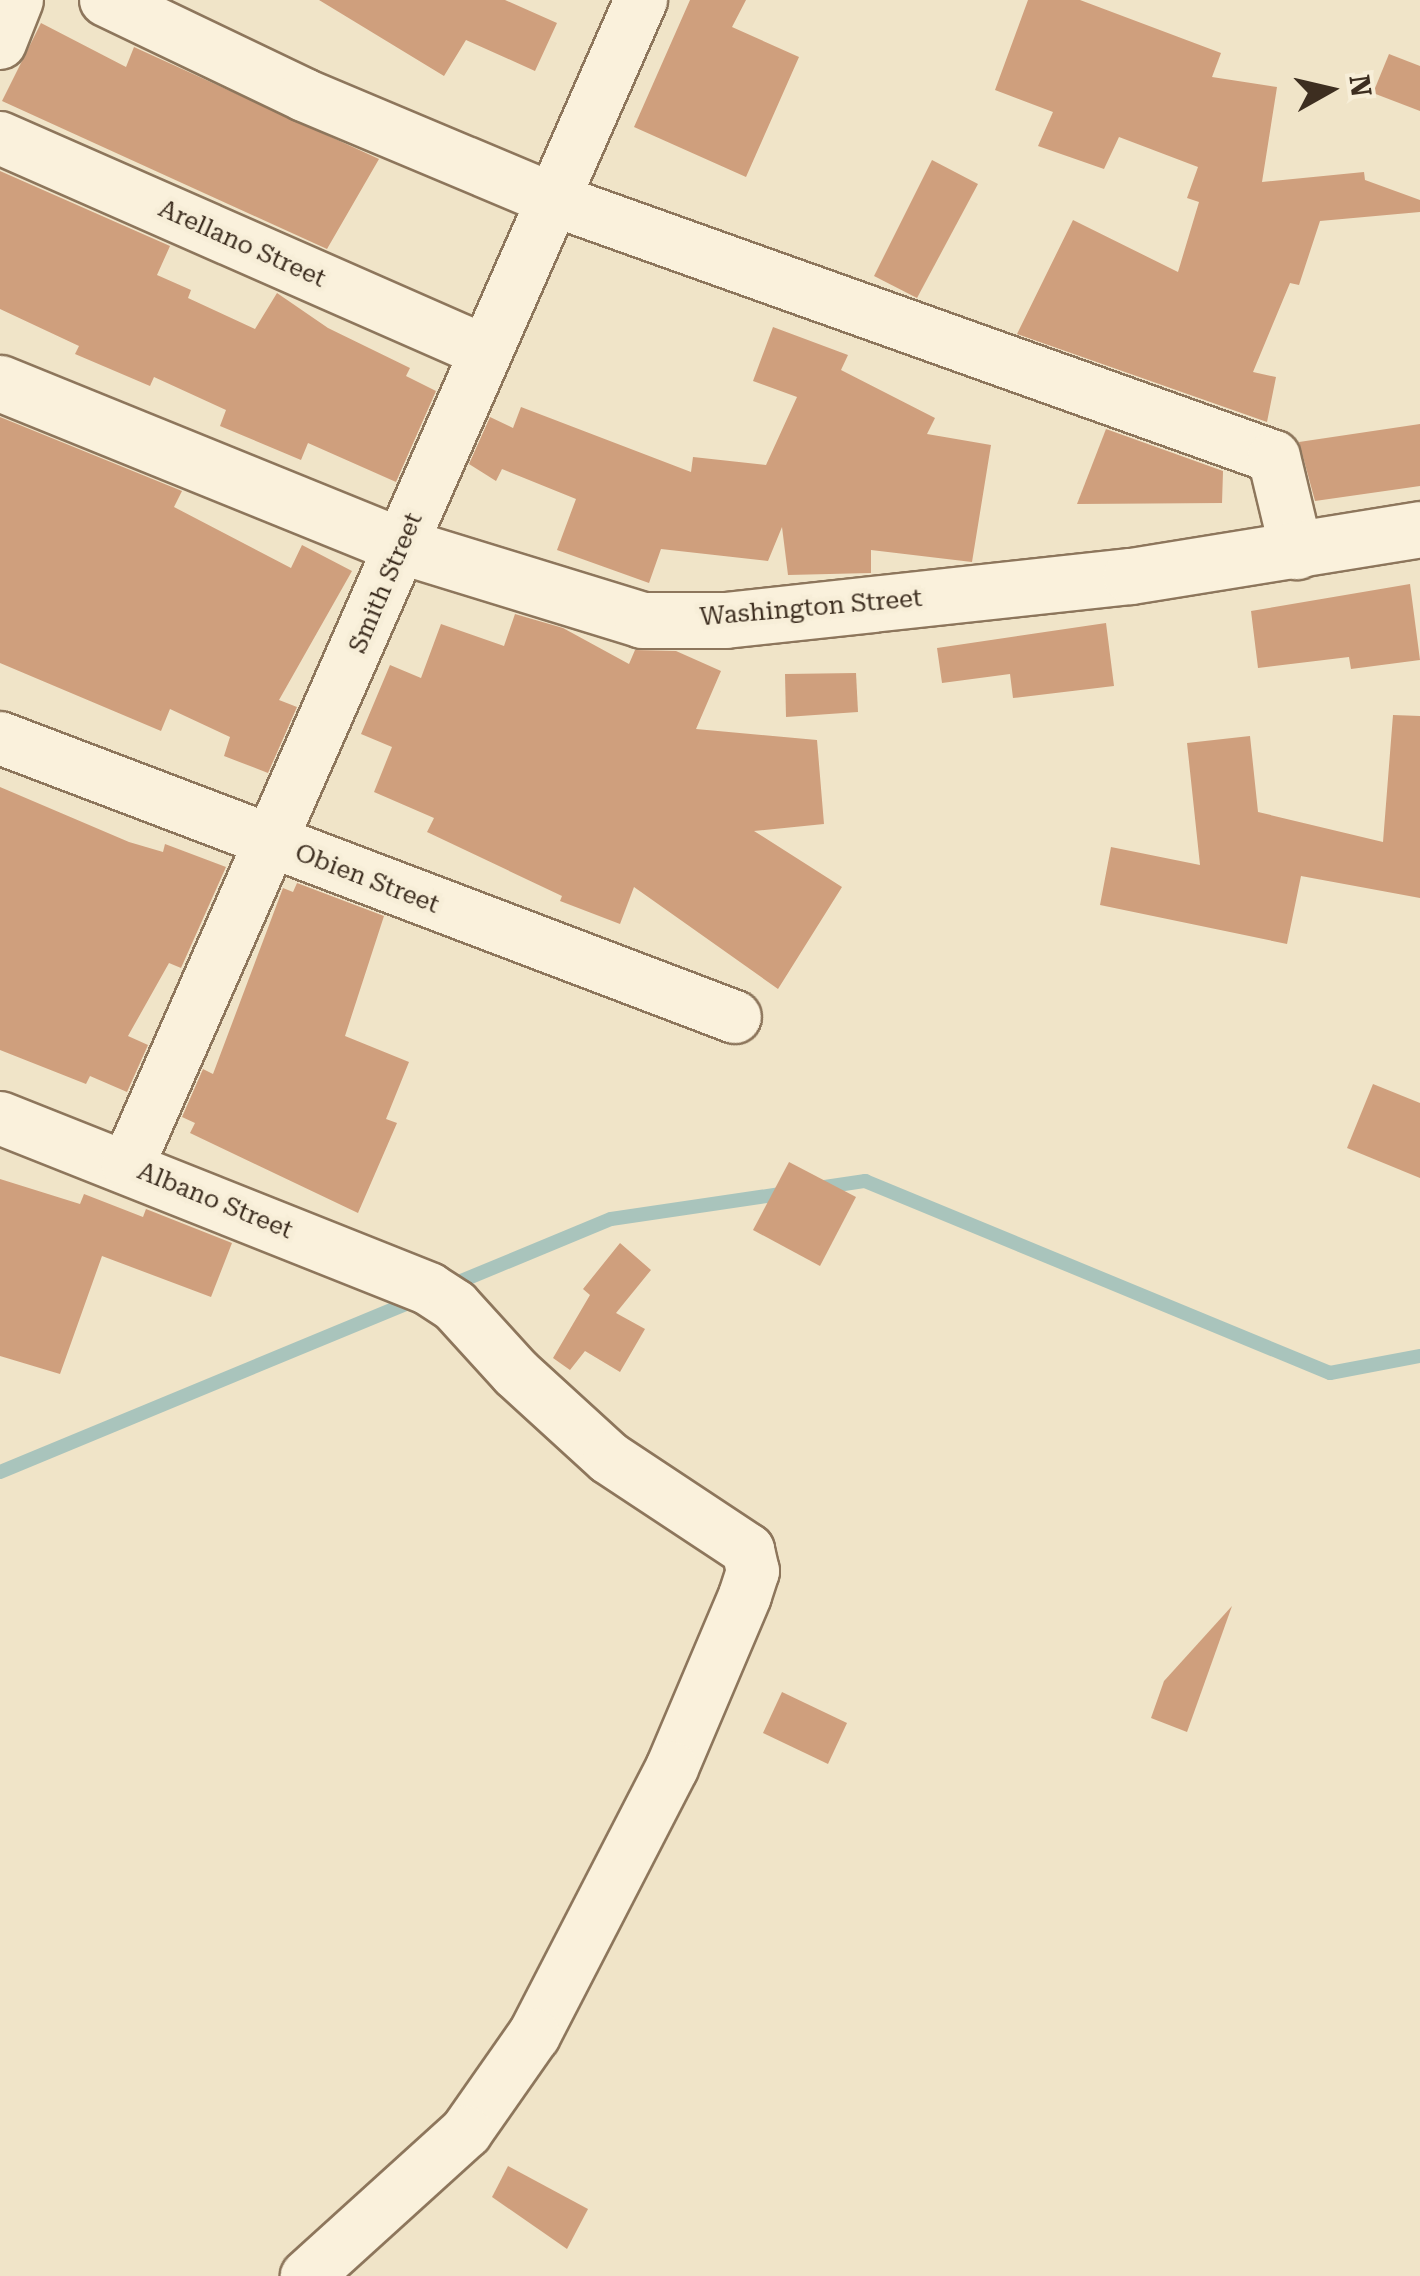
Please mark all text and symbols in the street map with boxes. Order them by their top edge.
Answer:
north arrow [1280,40,1380,140]
text: N [1342,73,1378,99]
street label: Arellano Street [154,194,330,294]
street label: Smith Street [343,508,429,658]
street label: Washington Street [699,583,923,633]
street label: Obien Street [291,838,443,920]
street label: Albano Street [133,1156,297,1246]

